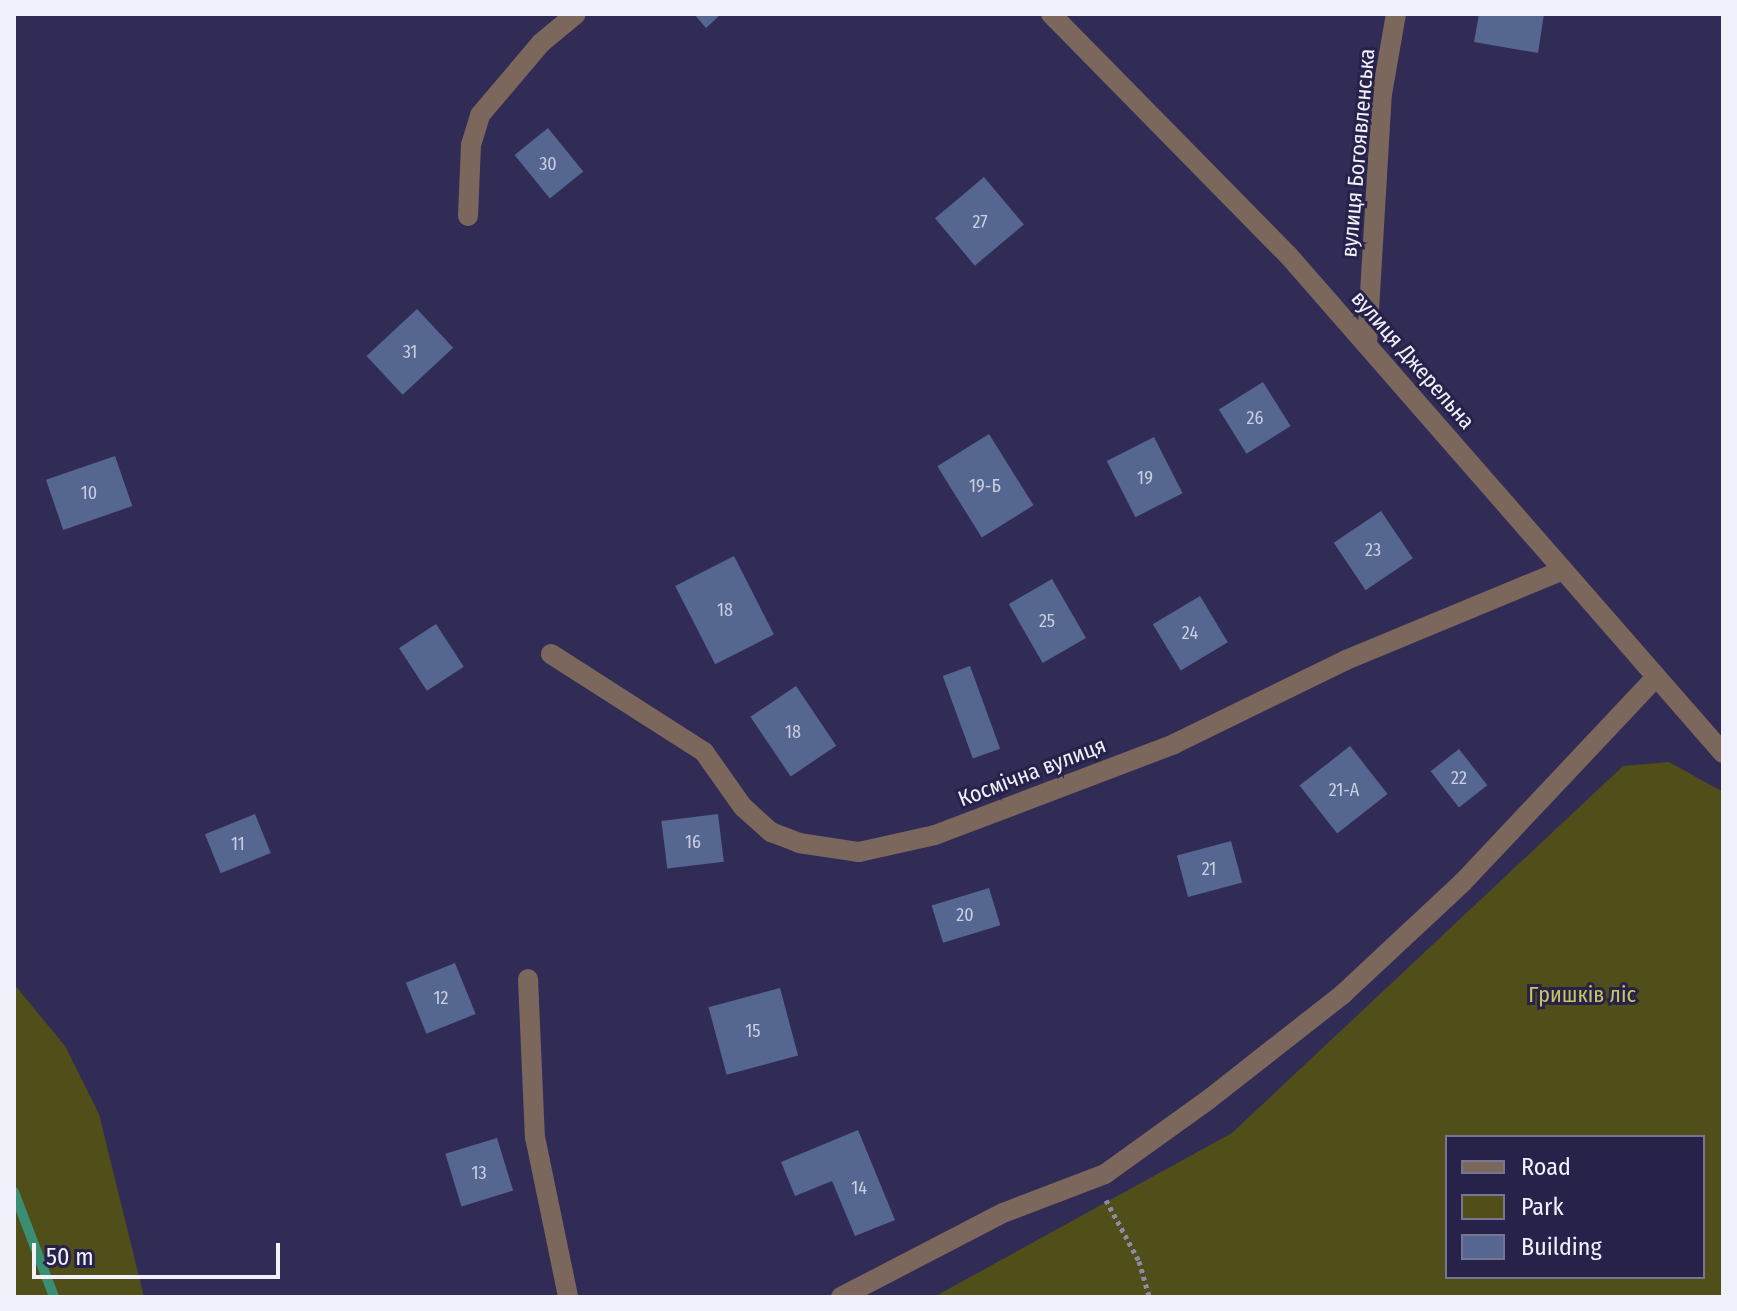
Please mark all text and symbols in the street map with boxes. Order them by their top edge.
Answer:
street label: вулиця Богоявленська [1336,47,1380,259]
house number: 30 [539,153,557,175]
house number: 27 [972,211,988,233]
street label: вулиця Джерельна [1346,285,1480,435]
house number: 31 [403,341,417,363]
house number: 26 [1247,407,1263,429]
house number: 19 [1137,467,1153,489]
house number: 19-Б [969,475,1001,497]
house number: 10 [81,482,97,504]
house number: 23 [1365,539,1381,561]
house number: 18 [717,599,733,621]
house number: 25 [1039,610,1055,632]
house number: 24 [1182,622,1198,644]
house number: 18 [785,721,801,743]
street label: Космічна вулиця [955,732,1109,812]
house number: 22 [1451,767,1467,789]
house number: 21-А [1329,779,1359,801]
house number: 16 [685,831,701,853]
house number: 11 [231,833,245,855]
house number: 21 [1202,858,1216,880]
house number: 20 [956,904,974,926]
park label: Гришків ліс [1528,982,1636,1008]
house number: 12 [434,987,448,1009]
house number: 15 [745,1020,761,1042]
legend [1445,1135,1705,1279]
text: Road [1521,1153,1571,1181]
house number: 13 [471,1162,487,1184]
house number: 14 [851,1177,867,1199]
text: Park [1521,1193,1564,1221]
scale bar [36,1227,284,1277]
text: Building [1521,1233,1602,1261]
text: 50 m [46,1243,94,1271]

